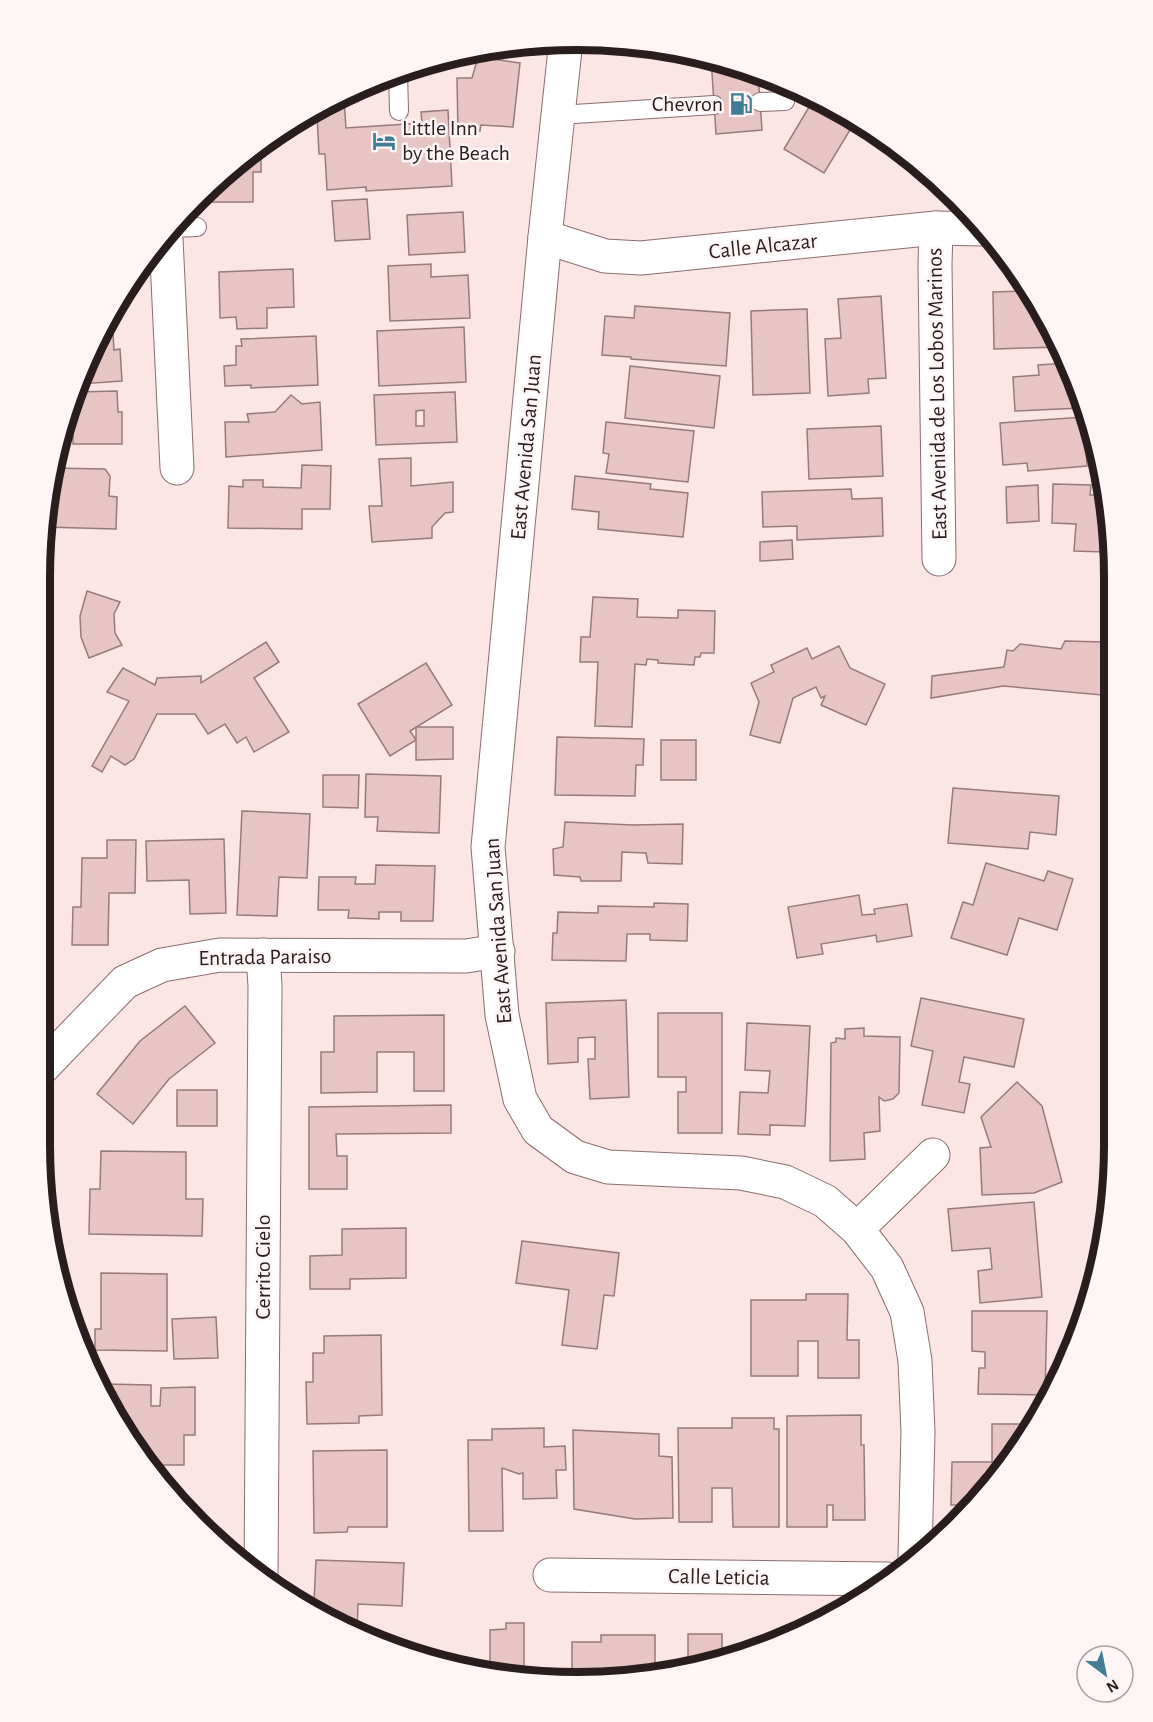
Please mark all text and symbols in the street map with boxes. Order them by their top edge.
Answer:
fuel station icon: Chevron [728,91,754,117]
place label: Chevron [652,93,723,115]
place label: Little Inn by the Beach [402,117,510,164]
hotel icon: Little Inn by the Beach [371,128,397,154]
street label: Calle Alcazar [708,229,818,263]
street label: East Avenida de Los Lobos Marinos [923,248,951,540]
street label: East Avenida San Juan [507,353,545,541]
street label: East Avenida San Juan [481,837,515,1025]
street label: Entrada Paraiso [198,945,332,969]
street label: Cerrito Cielo [252,1215,274,1319]
street label: Calle Leticia [668,1565,770,1589]
north arrow [1075,1644,1135,1704]
text: N [1103,1676,1121,1696]

